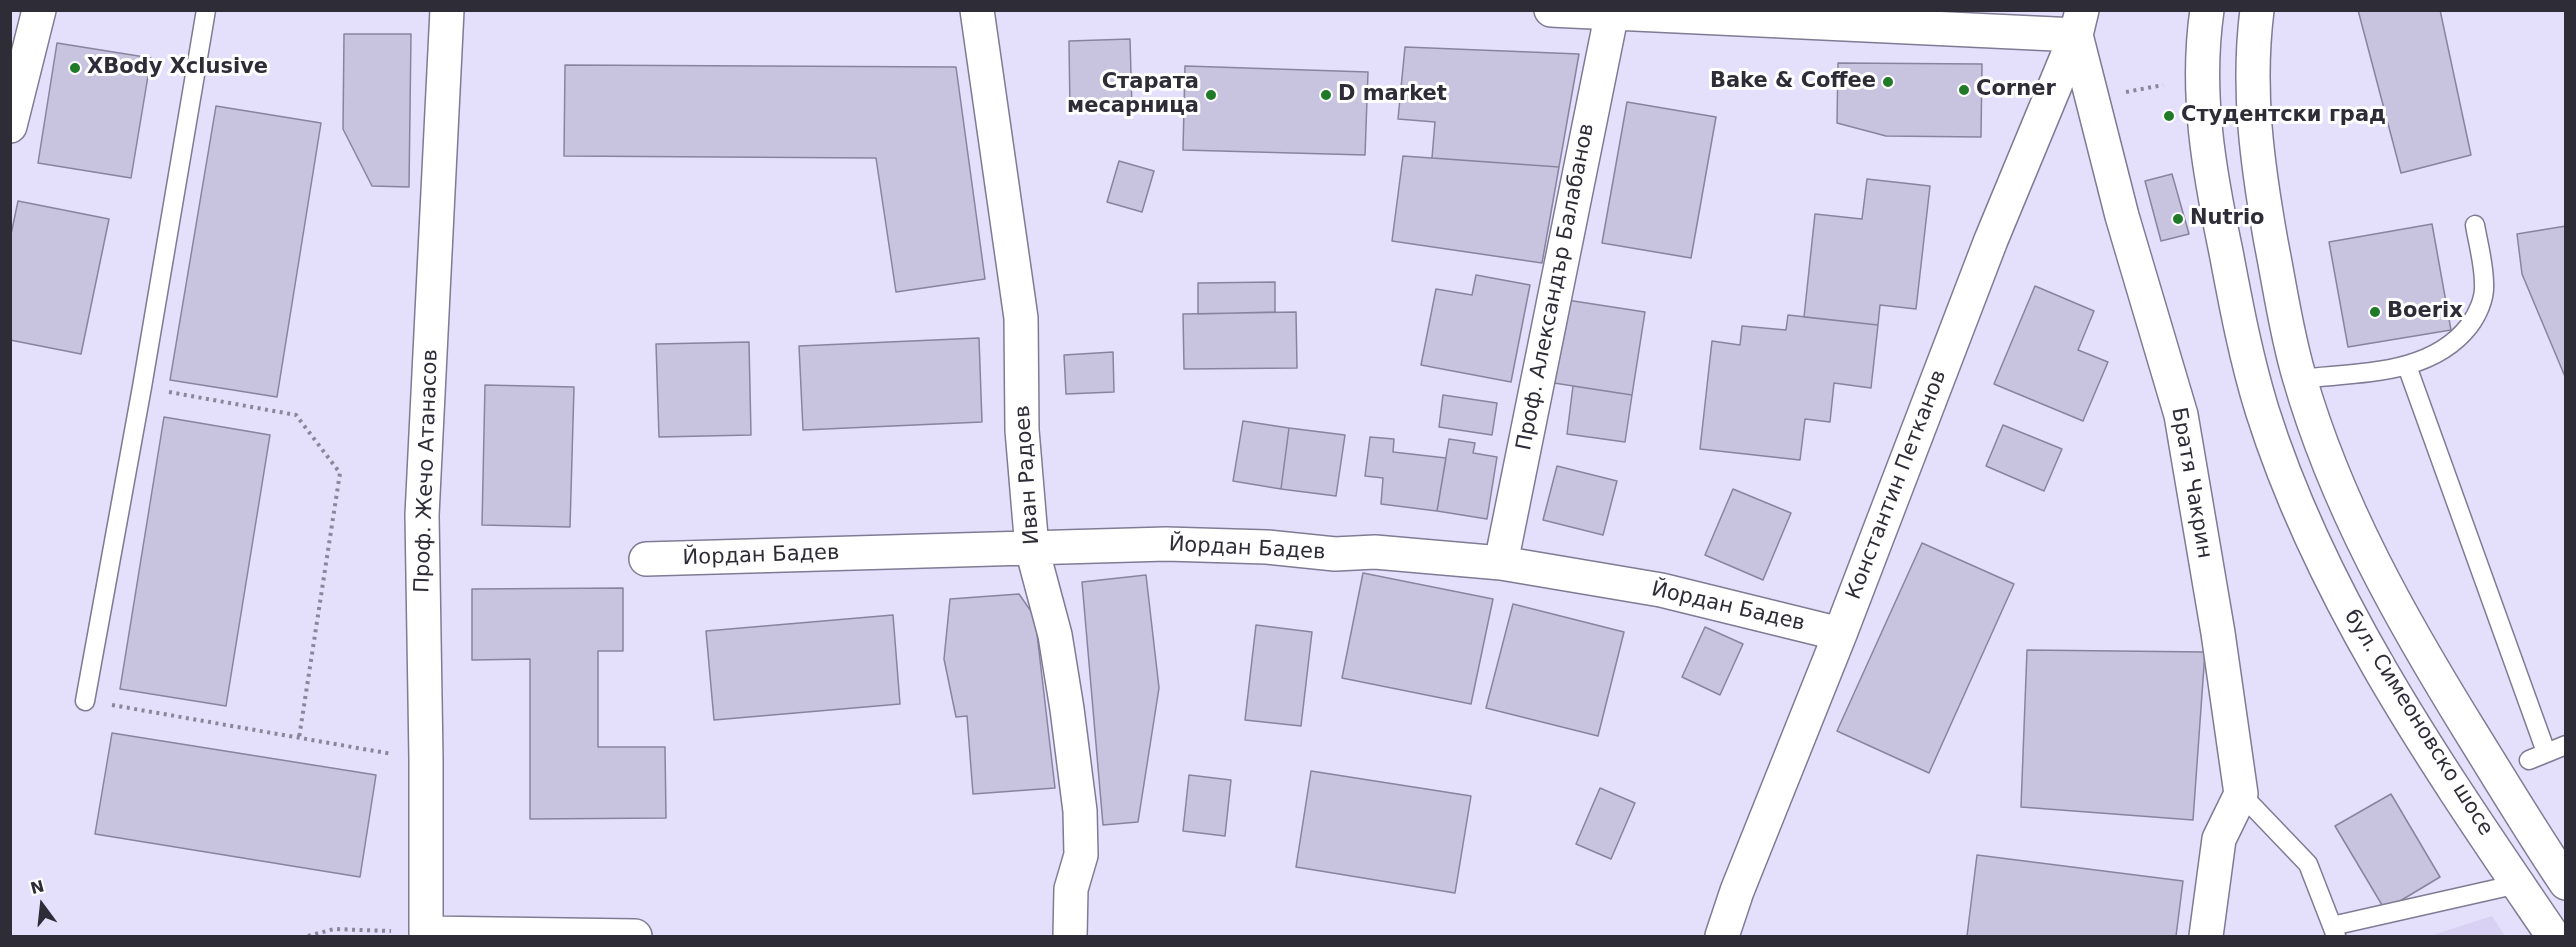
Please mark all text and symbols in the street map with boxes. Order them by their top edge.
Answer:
place label: XBody Xclusive [87,55,268,81]
marker: XBody Xclusive [68,61,82,75]
place label: Bake & Coffee [1710,69,1876,95]
place label: Старата месарница [1067,70,1199,120]
marker: Bake & Coffee [1881,75,1895,89]
place label: Corner [1976,77,2056,103]
place label: D market [1338,82,1447,108]
marker: Corner [1957,83,1971,97]
marker: Старата месарница [1204,88,1218,102]
marker: D market [1319,88,1333,102]
place label: Студентски град [2181,103,2386,129]
marker: Студентски град [2162,109,2176,123]
street label: Проф. Александър Балабанов [1512,121,1600,453]
place label: Nutrio [2190,206,2265,232]
marker: Nutrio [2171,212,2185,226]
place label: Boerix [2387,299,2463,325]
marker: Boerix [2368,305,2382,319]
street label: Проф. Жечо Атанасов [410,349,444,593]
street label: Константин Петканов [1842,367,1952,603]
street label: Иван Радоев [1011,405,1045,545]
street label: Братя Чакрин [2165,406,2217,560]
street label: Йордан Бадев [1168,532,1326,566]
street label: Йордан Бадев [682,541,840,571]
street label: Йордан Бадев [1649,577,1807,637]
street label: бул. Симеоновско шосе [2338,606,2498,840]
north arrow [12,875,72,935]
text: N [28,876,46,898]

